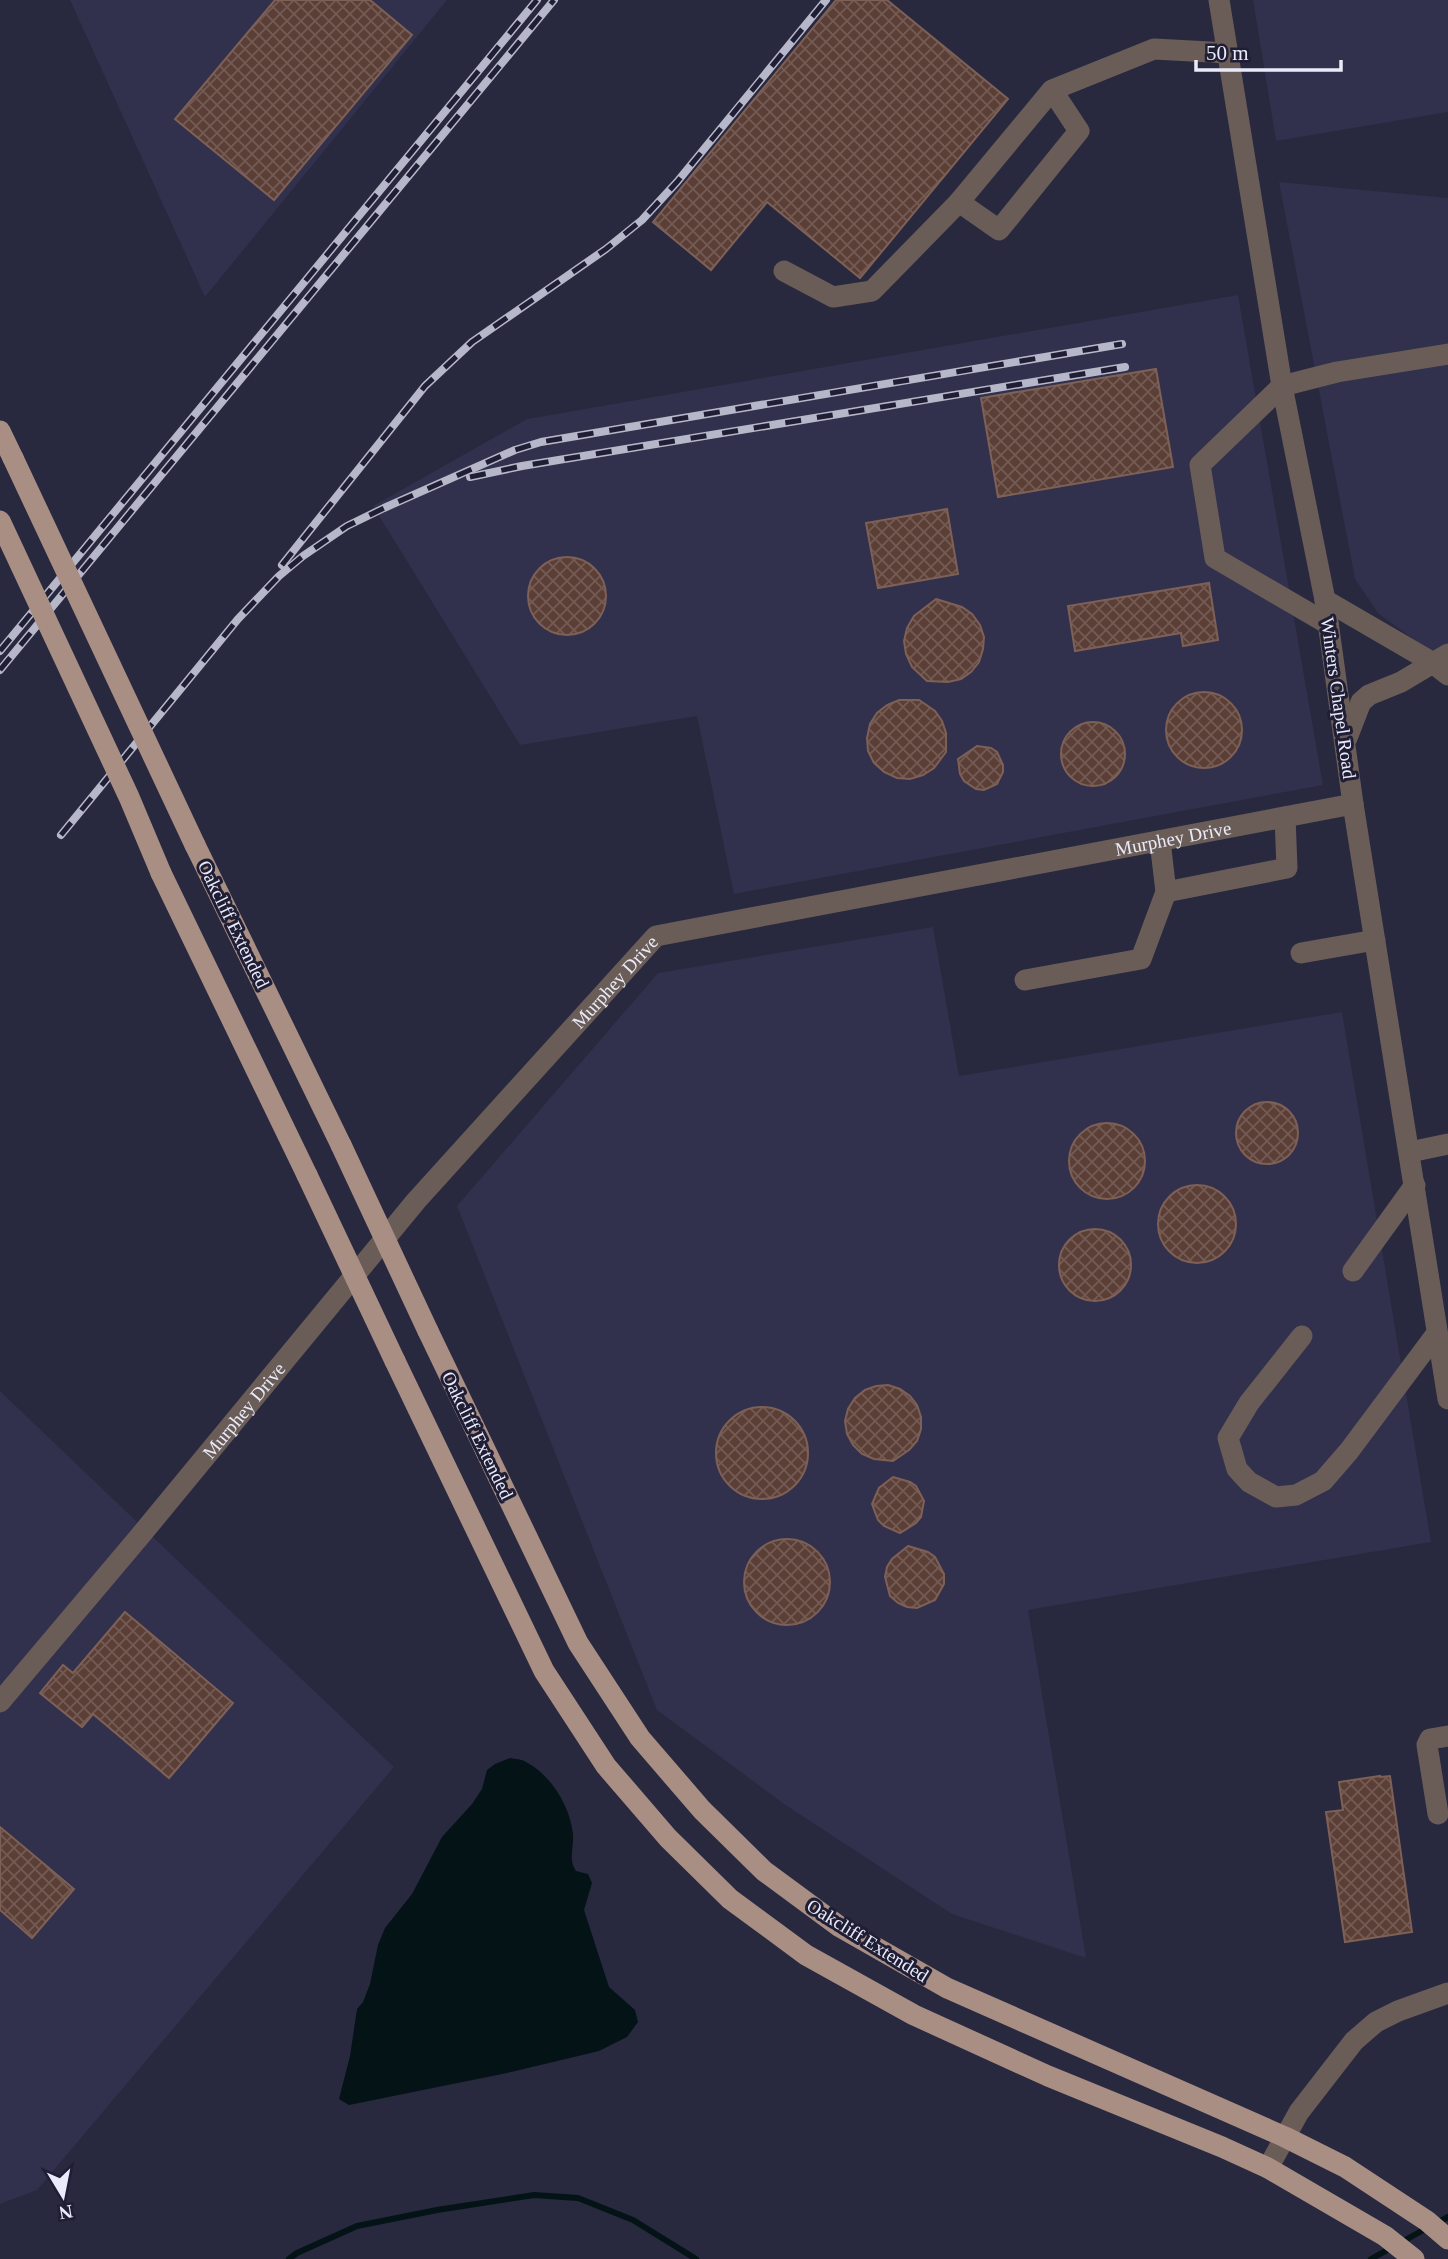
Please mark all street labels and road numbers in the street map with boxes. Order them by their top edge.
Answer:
street label: Winters Chapel Road [1317,616,1360,781]
street label: Murphey Drive [1113,817,1233,860]
street label: Oakcliff Extended [194,857,274,992]
street label: Murphey Drive [568,931,662,1033]
street label: Murphey Drive [198,1359,289,1463]
street label: Oakcliff Extended [438,1368,518,1503]
street label: Oakcliff Extended [803,1895,933,1987]

